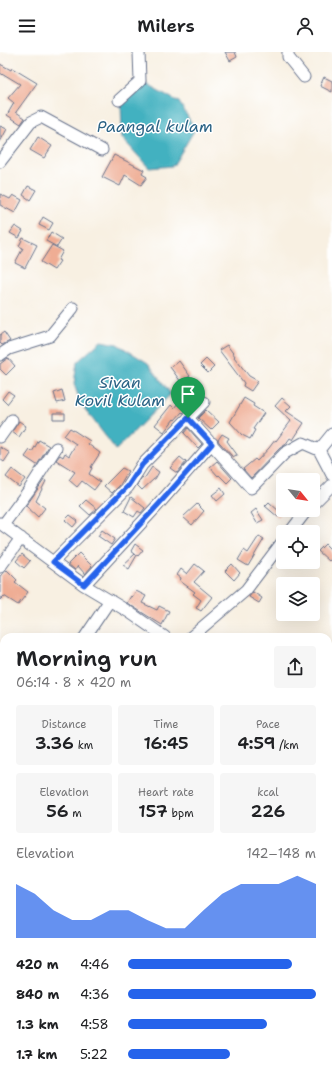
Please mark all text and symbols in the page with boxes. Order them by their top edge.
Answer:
text: Milers [137,14,195,38]
icon: menu [16,15,38,37]
icon: person [294,15,316,37]
water label: Paangal kulam [97,116,213,137]
water label: Sivan Kovil Kulam [75,372,165,411]
pin [171,377,205,418]
icon: arrive [177,383,199,405]
north arrow [276,473,320,517]
map controls [276,473,320,621]
button: locate [276,525,320,569]
button: layers [276,577,320,621]
text: Morning run [16,644,157,673]
button: share [274,646,316,688]
text: 06:14 · 8 × 420 m [16,674,131,691]
text: Distance [41,717,87,732]
text: Time [153,717,179,732]
text: Pace [256,717,280,732]
text: 3.36 [35,732,74,754]
text: 16:45 [143,732,189,754]
text: 4:59 [237,732,275,754]
text: km [74,738,93,753]
text: /km [275,738,299,753]
text: Elevation [39,785,89,800]
text: Heart rate [138,785,194,800]
text: kcal [257,785,279,800]
text: 56 [46,800,69,822]
text: 157 [138,800,168,822]
text: 226 [251,800,285,822]
text: m [69,806,82,821]
text: bpm [168,806,194,821]
text: Elevation [16,845,74,862]
text: 142–148 m [246,845,316,862]
text: 420 m [16,956,59,973]
text: 4:46 [80,956,109,973]
text: 840 m [16,986,59,1003]
text: 4:36 [80,986,109,1003]
text: 1.3 km [16,1016,59,1033]
text: 4:58 [80,1016,109,1033]
text: 1.7 km [16,1046,57,1063]
text: 5:22 [80,1046,108,1063]

